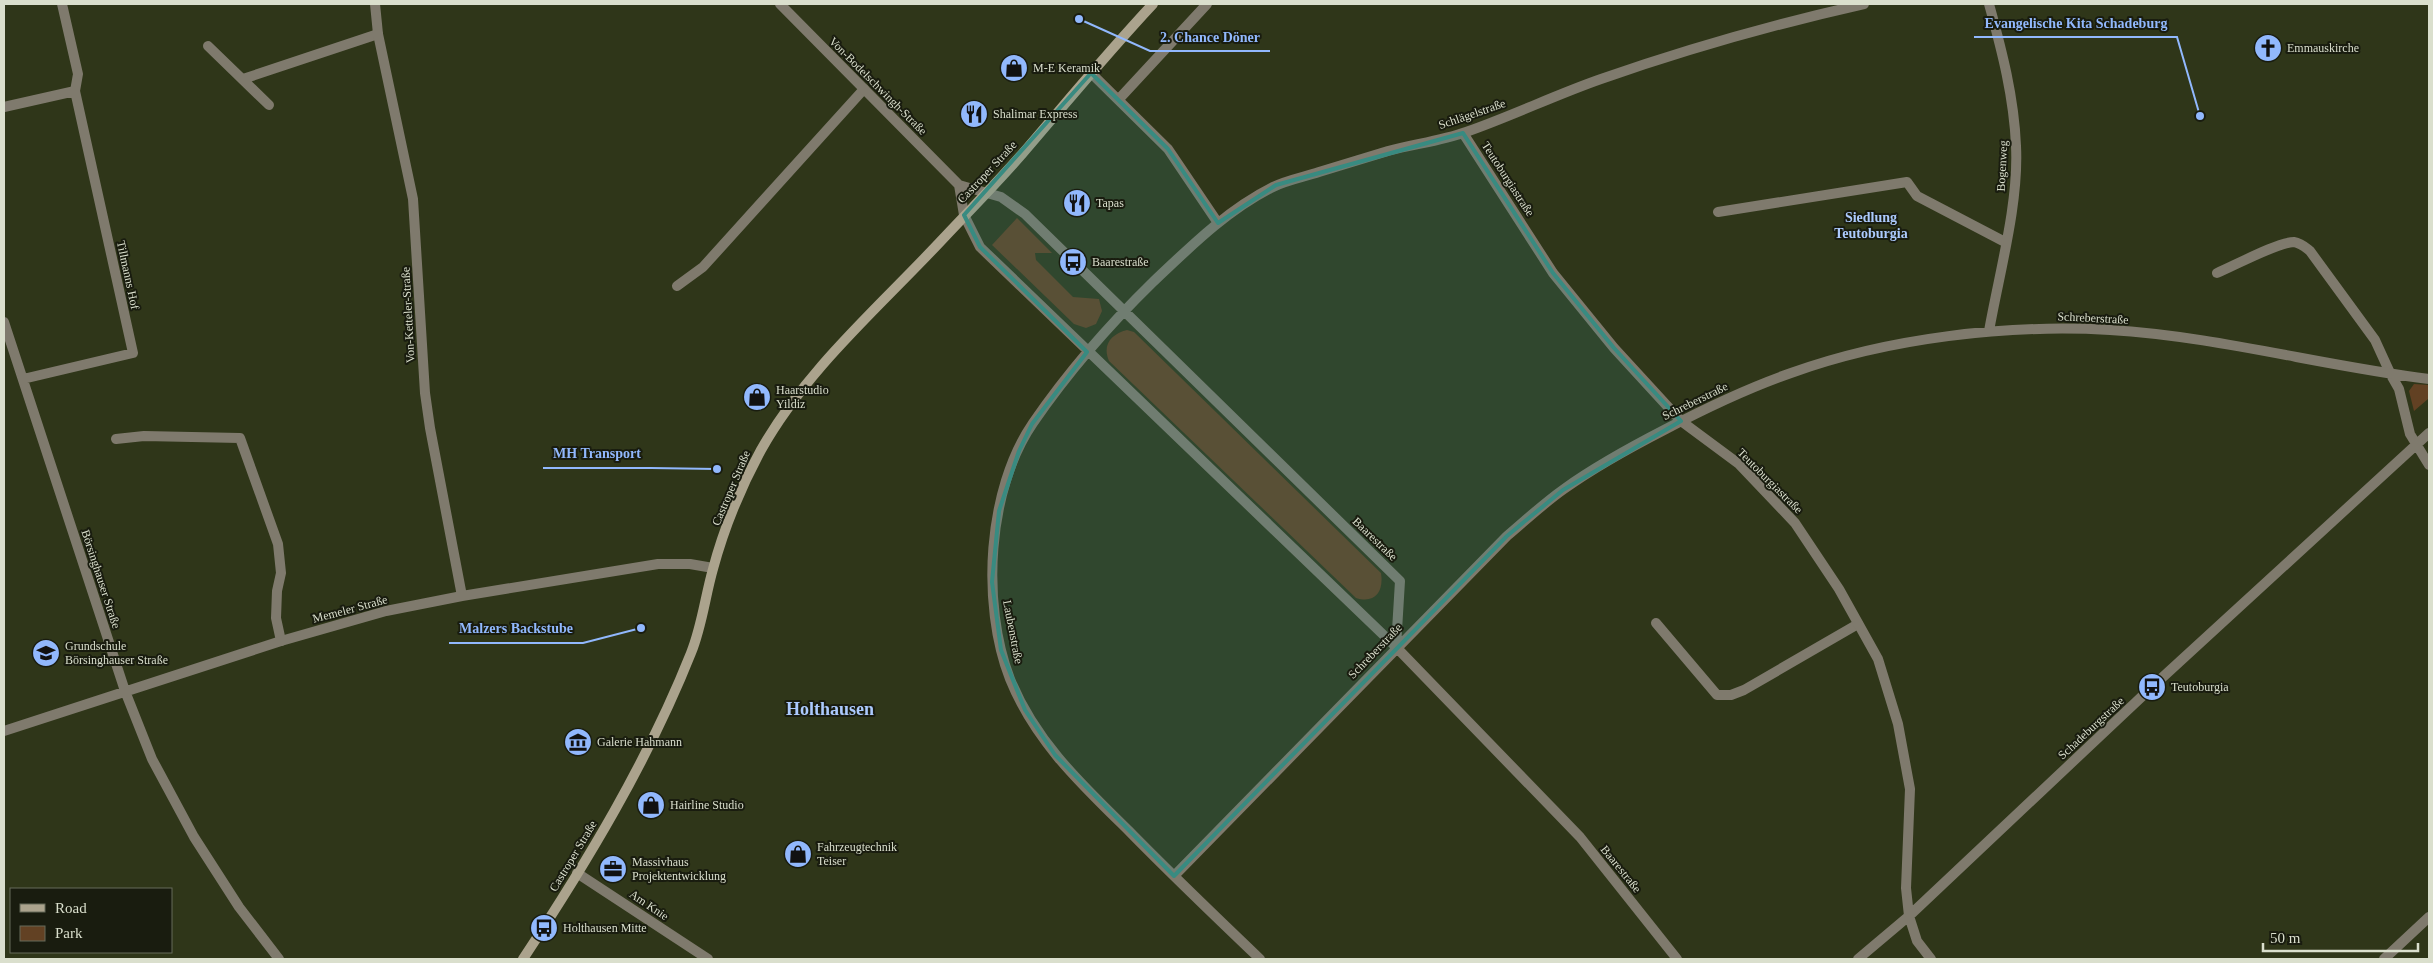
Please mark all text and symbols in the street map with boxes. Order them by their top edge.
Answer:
callout: Evangelische Kita Schadeburg [1974,8,2177,37]
text: Evangelische Kita Schadeburg [1985,16,2167,31]
callout: 2. Chance Döner [1150,22,1270,51]
text: 2. Chance Döner [1160,30,1260,45]
church icon: Emmauskirche [2253,33,2283,63]
street label: Von-Bodelschwingh-Straße [826,34,930,138]
place label: Emmauskirche [2287,41,2359,55]
shop icon: M-E Keramik [999,53,1029,83]
place label: M-E Keramik [1033,61,1100,75]
street label: Schlägelstraße [1437,96,1507,132]
restaurant icon: Shalimar Express [959,99,989,129]
place label: Shalimar Express [993,107,1078,121]
street label: Castroper Straße [954,138,1020,206]
street label: Teutoburgiastraße [1479,139,1537,219]
street label: Bogenweg [1994,140,2010,192]
restaurant icon: Tapas [1062,188,1092,218]
place label: Tapas [1096,196,1124,210]
district label: Siedlung Teutoburgia [1834,210,1908,241]
street label: Tillmanns Hof [114,239,142,311]
bus stop icon: Baarestraße [1058,247,1088,277]
place label: Baarestraße [1092,255,1149,269]
street label: Von-Ketteler-Straße [398,267,418,363]
street label: Schreberstraße [2057,309,2129,327]
street label: Schreberstraße [1660,379,1730,423]
shop icon: Haarstudio Yildiz [742,382,772,412]
place label: Haarstudio Yildiz [776,383,829,411]
callout: MH Transport [543,439,651,468]
text: MH Transport [553,446,641,461]
street label: Teutoburgiastraße [1735,446,1805,516]
street label: Castroper Straße [709,448,753,528]
street label: Baarestraße [1350,514,1400,564]
street label: Börsinghauser Straße [78,528,124,630]
street label: Memeler Straße [311,592,389,626]
street label: Laubenstraße [1000,599,1026,665]
callout: Malzers Backstube [449,614,583,643]
street label: Schreberstraße [1345,620,1405,682]
text: Malzers Backstube [459,621,573,636]
school or university icon: Grundschule Börsinghauser Straße [31,638,61,668]
place label: Grundschule Börsinghauser Straße [65,639,168,667]
bus stop icon: Teutoburgia [2137,672,2167,702]
place label: Teutoburgia [2171,680,2229,694]
street label: Schadeburgstraße [2055,694,2127,762]
district label: Holthausen [786,699,874,719]
museum icon: Galerie Hahmann [563,727,593,757]
place label: Galerie Hahmann [597,735,682,749]
shop icon: Hairline Studio [636,790,666,820]
place label: Hairline Studio [670,798,744,812]
street label: Castroper Straße [546,818,600,894]
shop icon: Fahrzeugtechnik Teiser [783,839,813,869]
place label: Fahrzeugtechnik Teiser [817,840,897,868]
street label: Baarestraße [1598,843,1644,895]
office icon: Massivhaus Projektentwicklung [598,854,628,884]
place label: Massivhaus Projektentwicklung [632,855,726,883]
street label: Am Knie [627,887,671,923]
legend [10,888,172,953]
text: Road [55,900,87,916]
bus stop icon: Holthausen Mitte [529,913,559,943]
scale bar [2263,920,2418,952]
place label: Holthausen Mitte [563,921,647,935]
text: Park [55,925,83,941]
text: 50 m [2270,930,2301,946]

